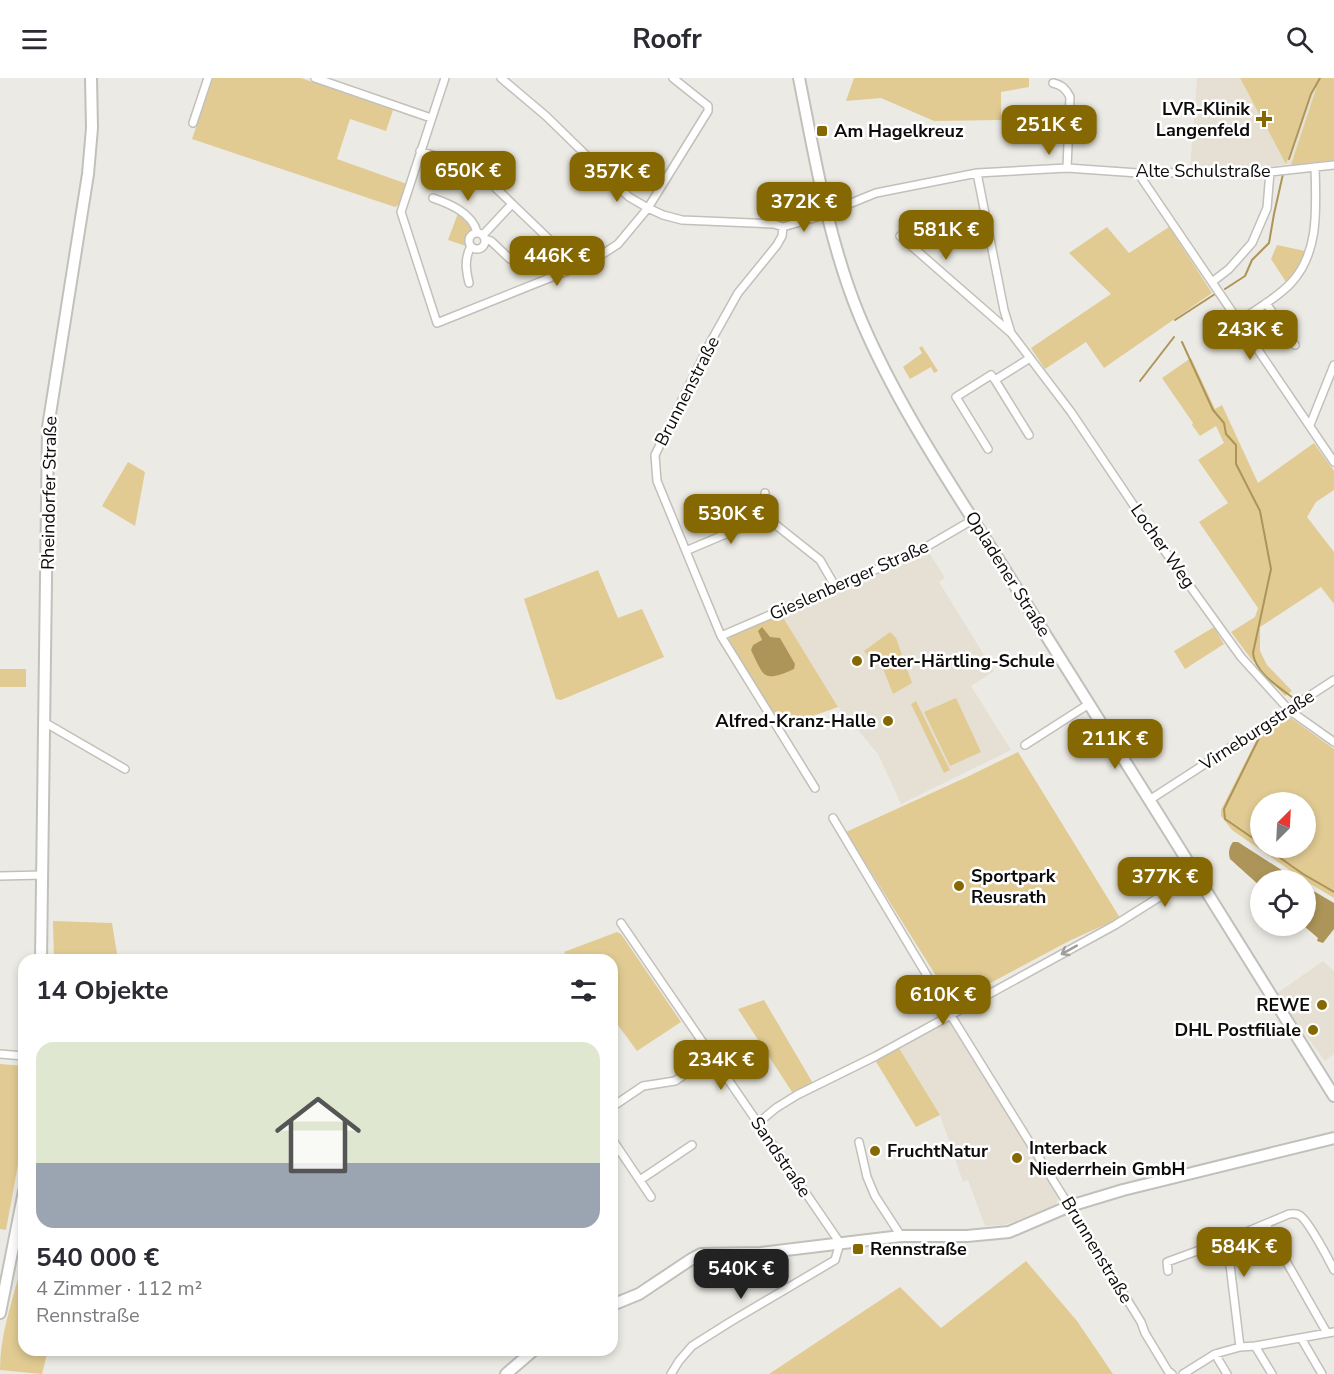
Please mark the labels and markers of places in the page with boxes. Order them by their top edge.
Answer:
place label: LVR-Klinik Langenfeld [1156,97,1250,142]
pin: 251K € [1000,105,1098,156]
marker: LVR-Klinik Langenfeld [1255,110,1273,128]
place label: Am Hagelkreuz [834,119,964,143]
marker: Am Hagelkreuz [815,124,829,138]
pin: 650K € [419,151,517,202]
pin: 357K € [568,152,666,203]
pin: 372K € [755,182,853,233]
pin: 581K € [897,210,995,261]
pin: 446K € [508,236,606,287]
pin: 243K € [1201,310,1299,361]
pin: 530K € [682,494,780,545]
place label: Peter-Härtling-Schule [869,649,1055,673]
marker: Peter-Härtling-Schule [850,654,864,668]
place label: Alfred-Kranz-Halle [715,709,876,733]
marker: Alfred-Kranz-Halle [881,714,895,728]
pin: 211K € [1066,719,1164,770]
pin: 377K € [1116,857,1214,908]
place label: Sportpark Reusrath [971,864,1056,909]
marker: Sportpark Reusrath [952,879,966,893]
pin: 610K € [894,975,992,1026]
place label: REWE [1256,993,1310,1017]
marker: REWE [1315,998,1329,1012]
place label: DHL Postfiliale [1175,1018,1301,1042]
marker: DHL Postfiliale [1306,1023,1320,1037]
pin: 234K € [672,1040,770,1091]
place label: Interback Niederrhein GmbH [1029,1136,1186,1181]
place label: FruchtNatur [887,1139,988,1163]
marker: FruchtNatur [868,1144,882,1158]
marker: Interback Niederrhein GmbH [1010,1151,1024,1165]
pin: 584K € [1195,1227,1293,1278]
place label: Rennstraße [870,1237,967,1261]
marker: Rennstraße [851,1242,865,1256]
pin: 540K € [692,1249,790,1300]

